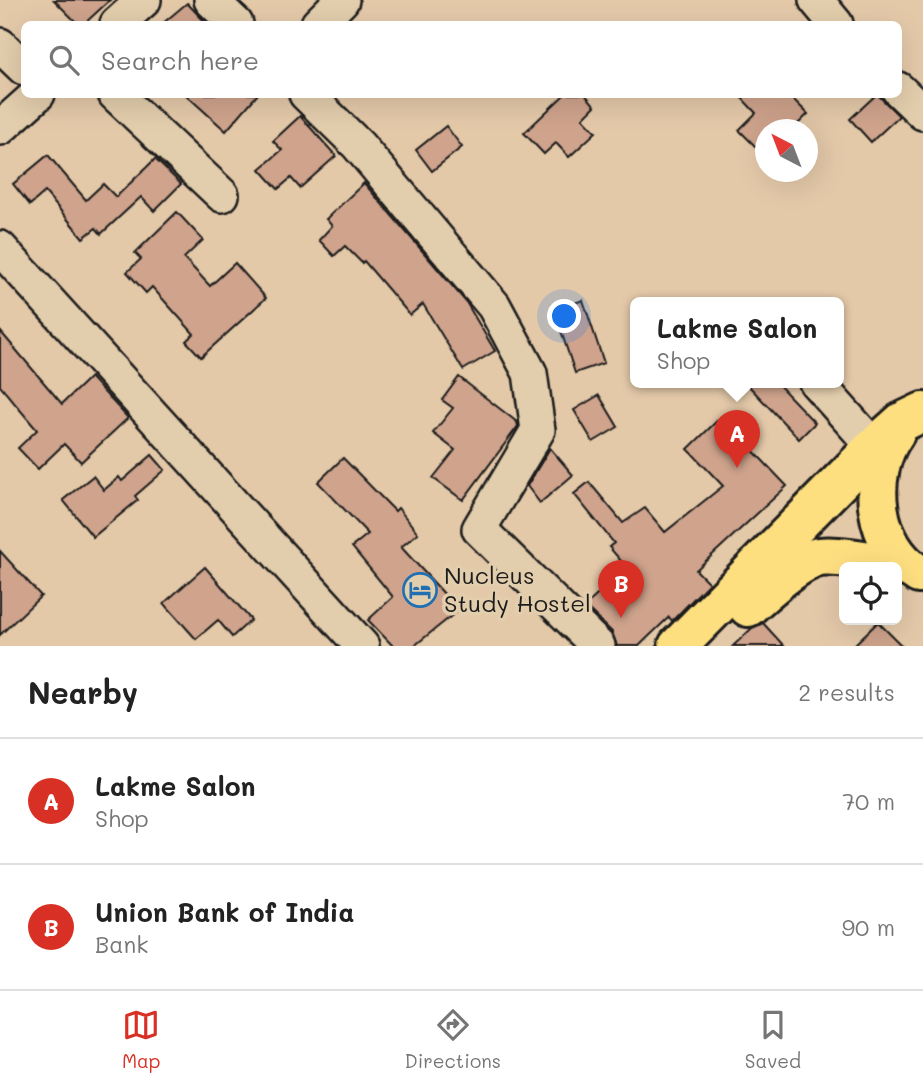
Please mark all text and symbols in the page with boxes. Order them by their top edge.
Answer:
search box [21,21,902,98]
icon: search [45,41,83,79]
text: Search here [101,43,259,77]
north arrow [755,119,818,182]
popup [630,297,844,388]
your location [547,299,581,333]
text: Lakme Salon [657,311,817,345]
text: Shop [657,345,711,375]
pin: A [714,410,760,468]
place label: Nucleus Study Hostel [444,559,591,618]
pin: B [598,560,644,618]
map controls [839,562,902,625]
button: locate [839,562,902,625]
hotel icon: Nucleus Study Hostel [401,571,439,609]
text: Nearby [28,672,138,712]
text: 2 results [798,677,895,707]
text: Lakme Salon [95,769,256,803]
text: A [43,786,59,816]
text: 70 m [842,786,895,816]
text: Shop [95,803,149,833]
text: Union Bank of India [95,895,355,929]
text: B [43,912,59,942]
text: 90 m [842,912,895,942]
text: Bank [95,929,149,959]
tab: Map [122,1006,161,1073]
tab: Directions [404,1006,501,1073]
tab: Saved [745,1006,801,1073]

